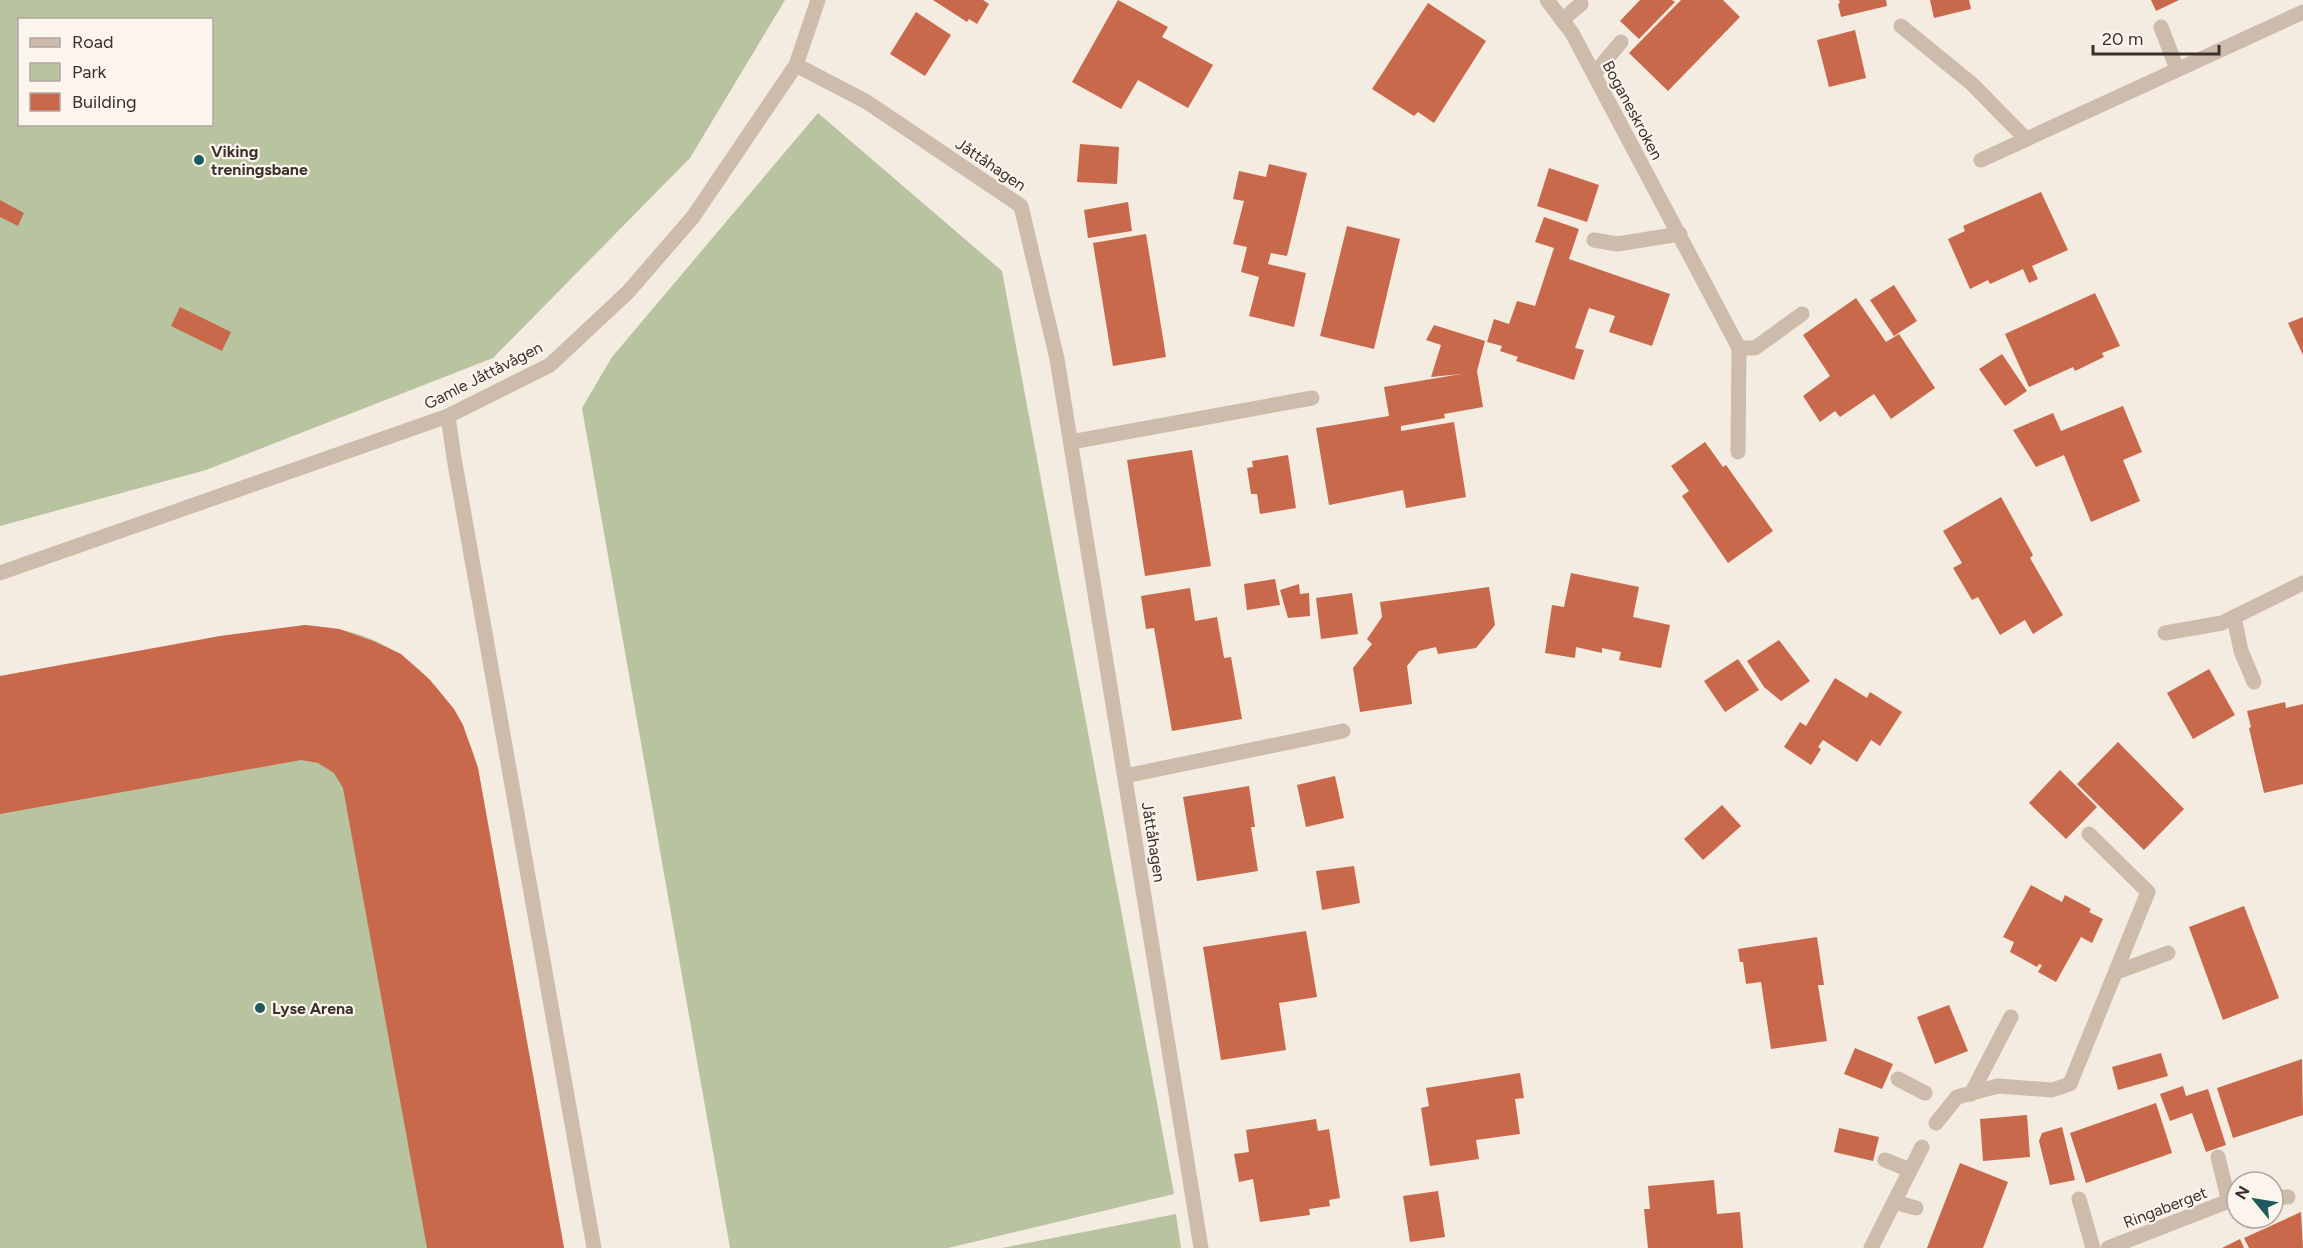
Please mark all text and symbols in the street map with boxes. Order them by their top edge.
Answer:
legend [18,18,213,126]
scale bar [2093,18,2219,56]
text: 20 m [2102,28,2143,50]
text: Road [72,31,113,53]
street label: Boganeskroken [1598,57,1667,163]
text: Park [72,61,107,83]
text: Building [72,91,137,113]
street label: Jåttåhagen [952,134,1030,195]
place label: Viking treningsbane [211,142,308,179]
marker: Viking treningsbane [192,153,206,167]
street label: Gamle Jåttåvågen [421,337,545,413]
street label: Jåttåhagen [1138,801,1169,883]
place label: Lyse Arena [272,999,354,1018]
marker: Lyse Arena [253,1001,267,1015]
north arrow [2225,1170,2285,1230]
street label: Ringaberget [2121,1183,2210,1232]
text: N [2231,1183,2254,1203]

